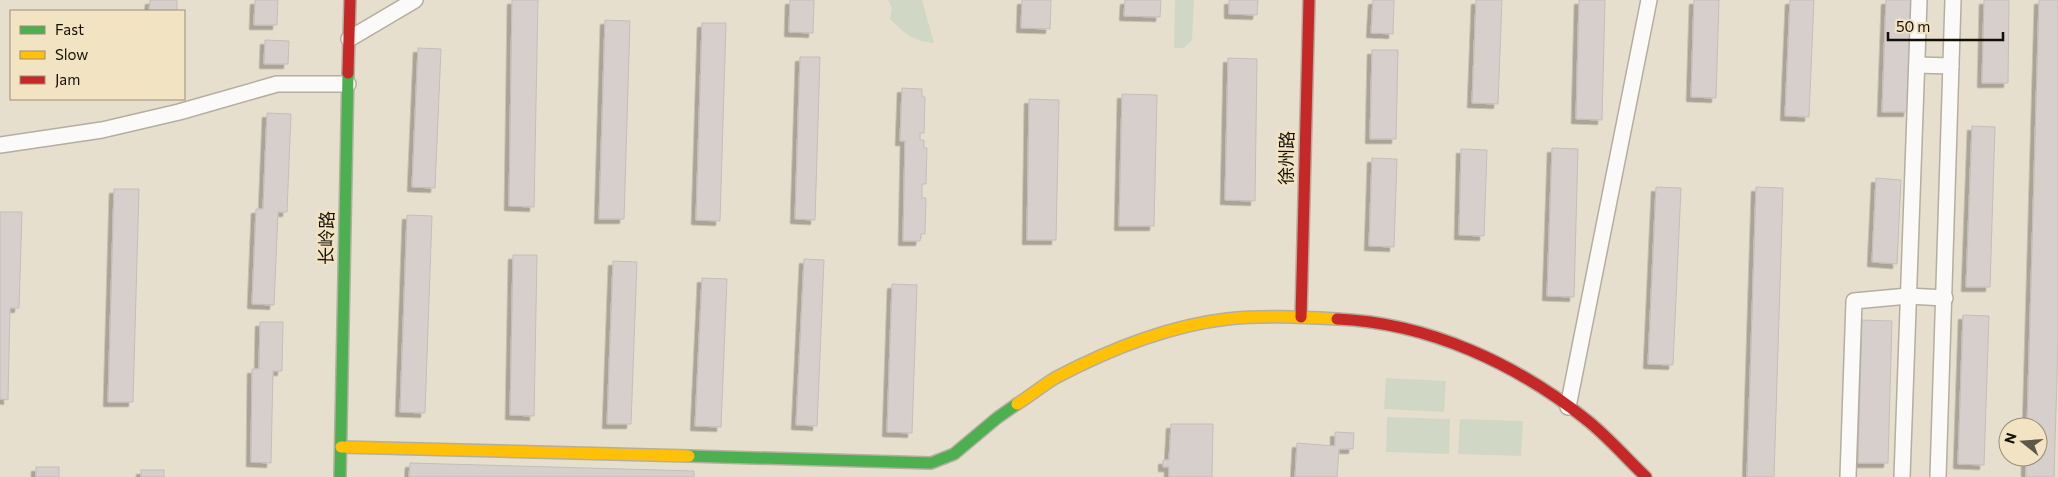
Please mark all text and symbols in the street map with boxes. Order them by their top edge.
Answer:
legend [10,10,185,100]
scale bar [1888,10,2003,42]
text: 50 m [1896,17,1930,35]
text: Fast [55,20,84,38]
text: Slow [55,45,88,63]
text: Jam [55,70,80,88]
street label: 徐州路 [1275,131,1297,185]
street label: 长岭路 [315,211,337,265]
north arrow [1998,417,2048,467]
text: N [2000,431,2020,446]

